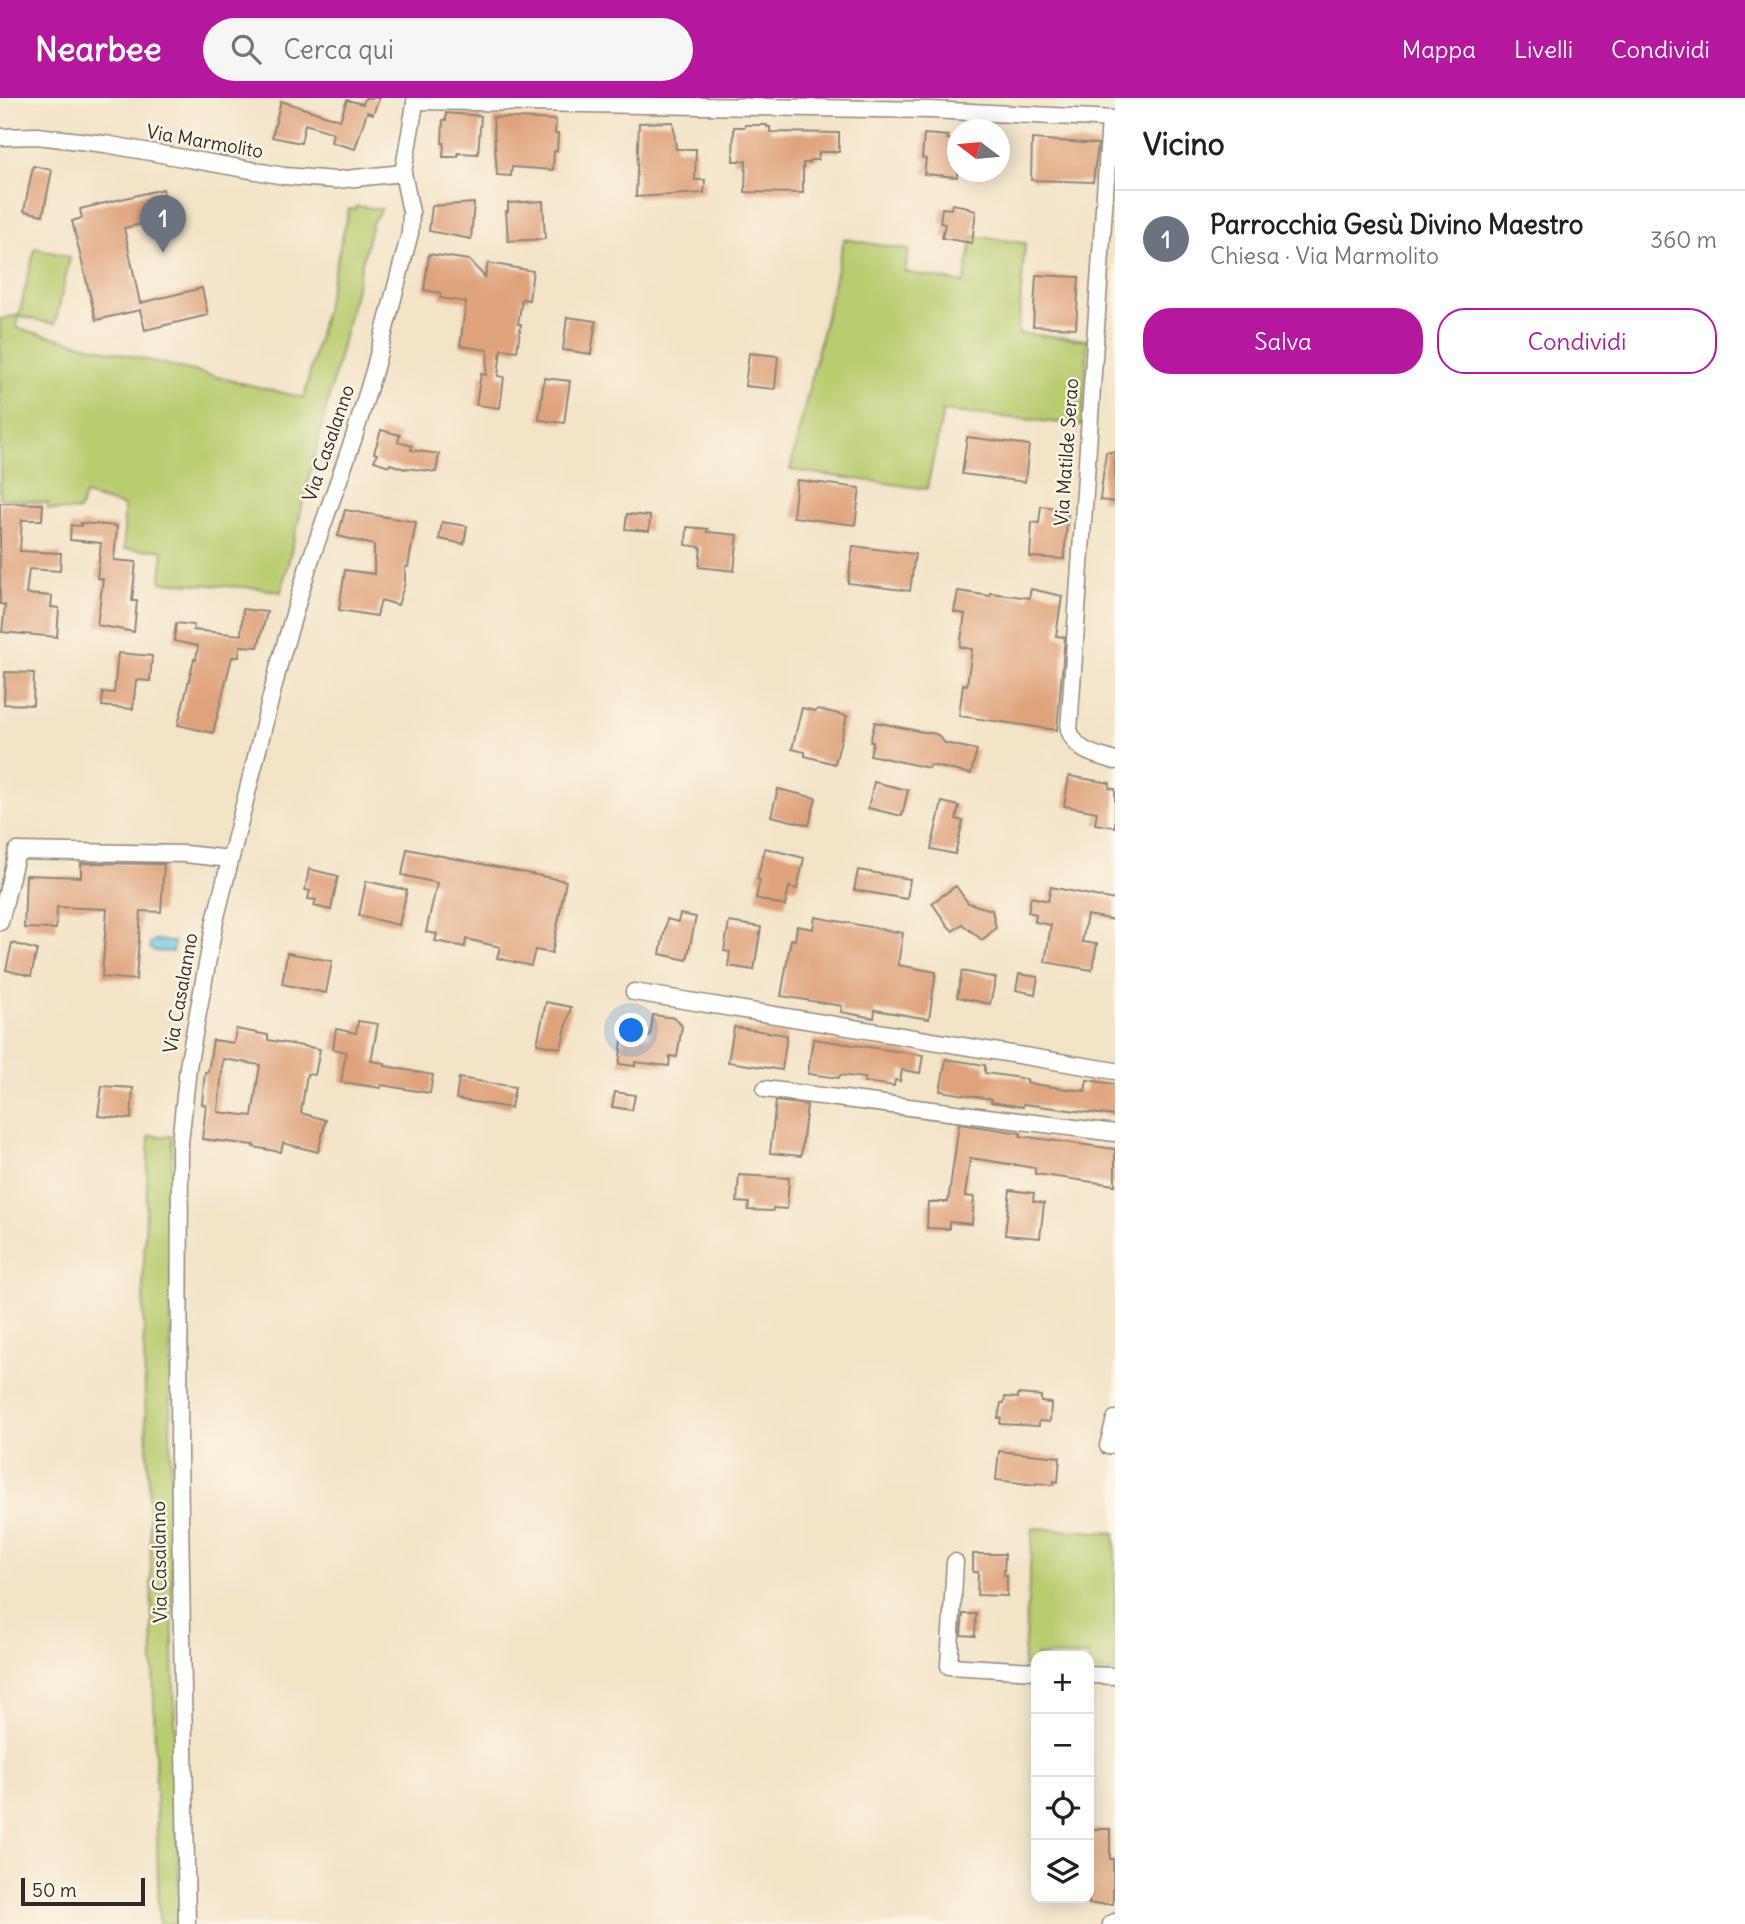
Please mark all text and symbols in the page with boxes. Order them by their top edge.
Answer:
search box [203,18,693,81]
text: Nearbee [35,28,161,70]
icon: search [227,30,265,68]
text: Cerca qui [283,33,394,66]
text: Mappa [1402,34,1476,64]
text: Livelli [1514,34,1573,64]
text: Condividi [1611,34,1710,64]
street label: Via Marmolito [145,119,265,163]
north arrow [947,119,1010,182]
text: Vicino [1143,125,1225,163]
pin: 1 [140,195,186,253]
text: Parrocchia Gesù Divino Maestro [1210,208,1583,241]
text: 1 [1161,225,1171,254]
text: 360 m [1650,225,1717,254]
text: Chiesa · Via Marmolito [1210,241,1439,270]
button: Salva [1143,308,1423,374]
button: Condividi [1437,308,1717,374]
street label: Via Matilde Serao [1049,377,1083,527]
street label: Via Casalanno [297,381,359,505]
street label: Via Casalanno [158,931,202,1055]
your location [614,1013,648,1047]
street label: Via Casalanno [146,1501,172,1623]
map controls [1031,1651,1094,1903]
button: + [1031,1651,1094,1714]
button: − [1031,1714,1094,1777]
button: locate [1031,1777,1094,1840]
button: layers [1031,1840,1094,1903]
scale bar [21,1875,145,1907]
text: 50 m [32,1878,77,1902]

